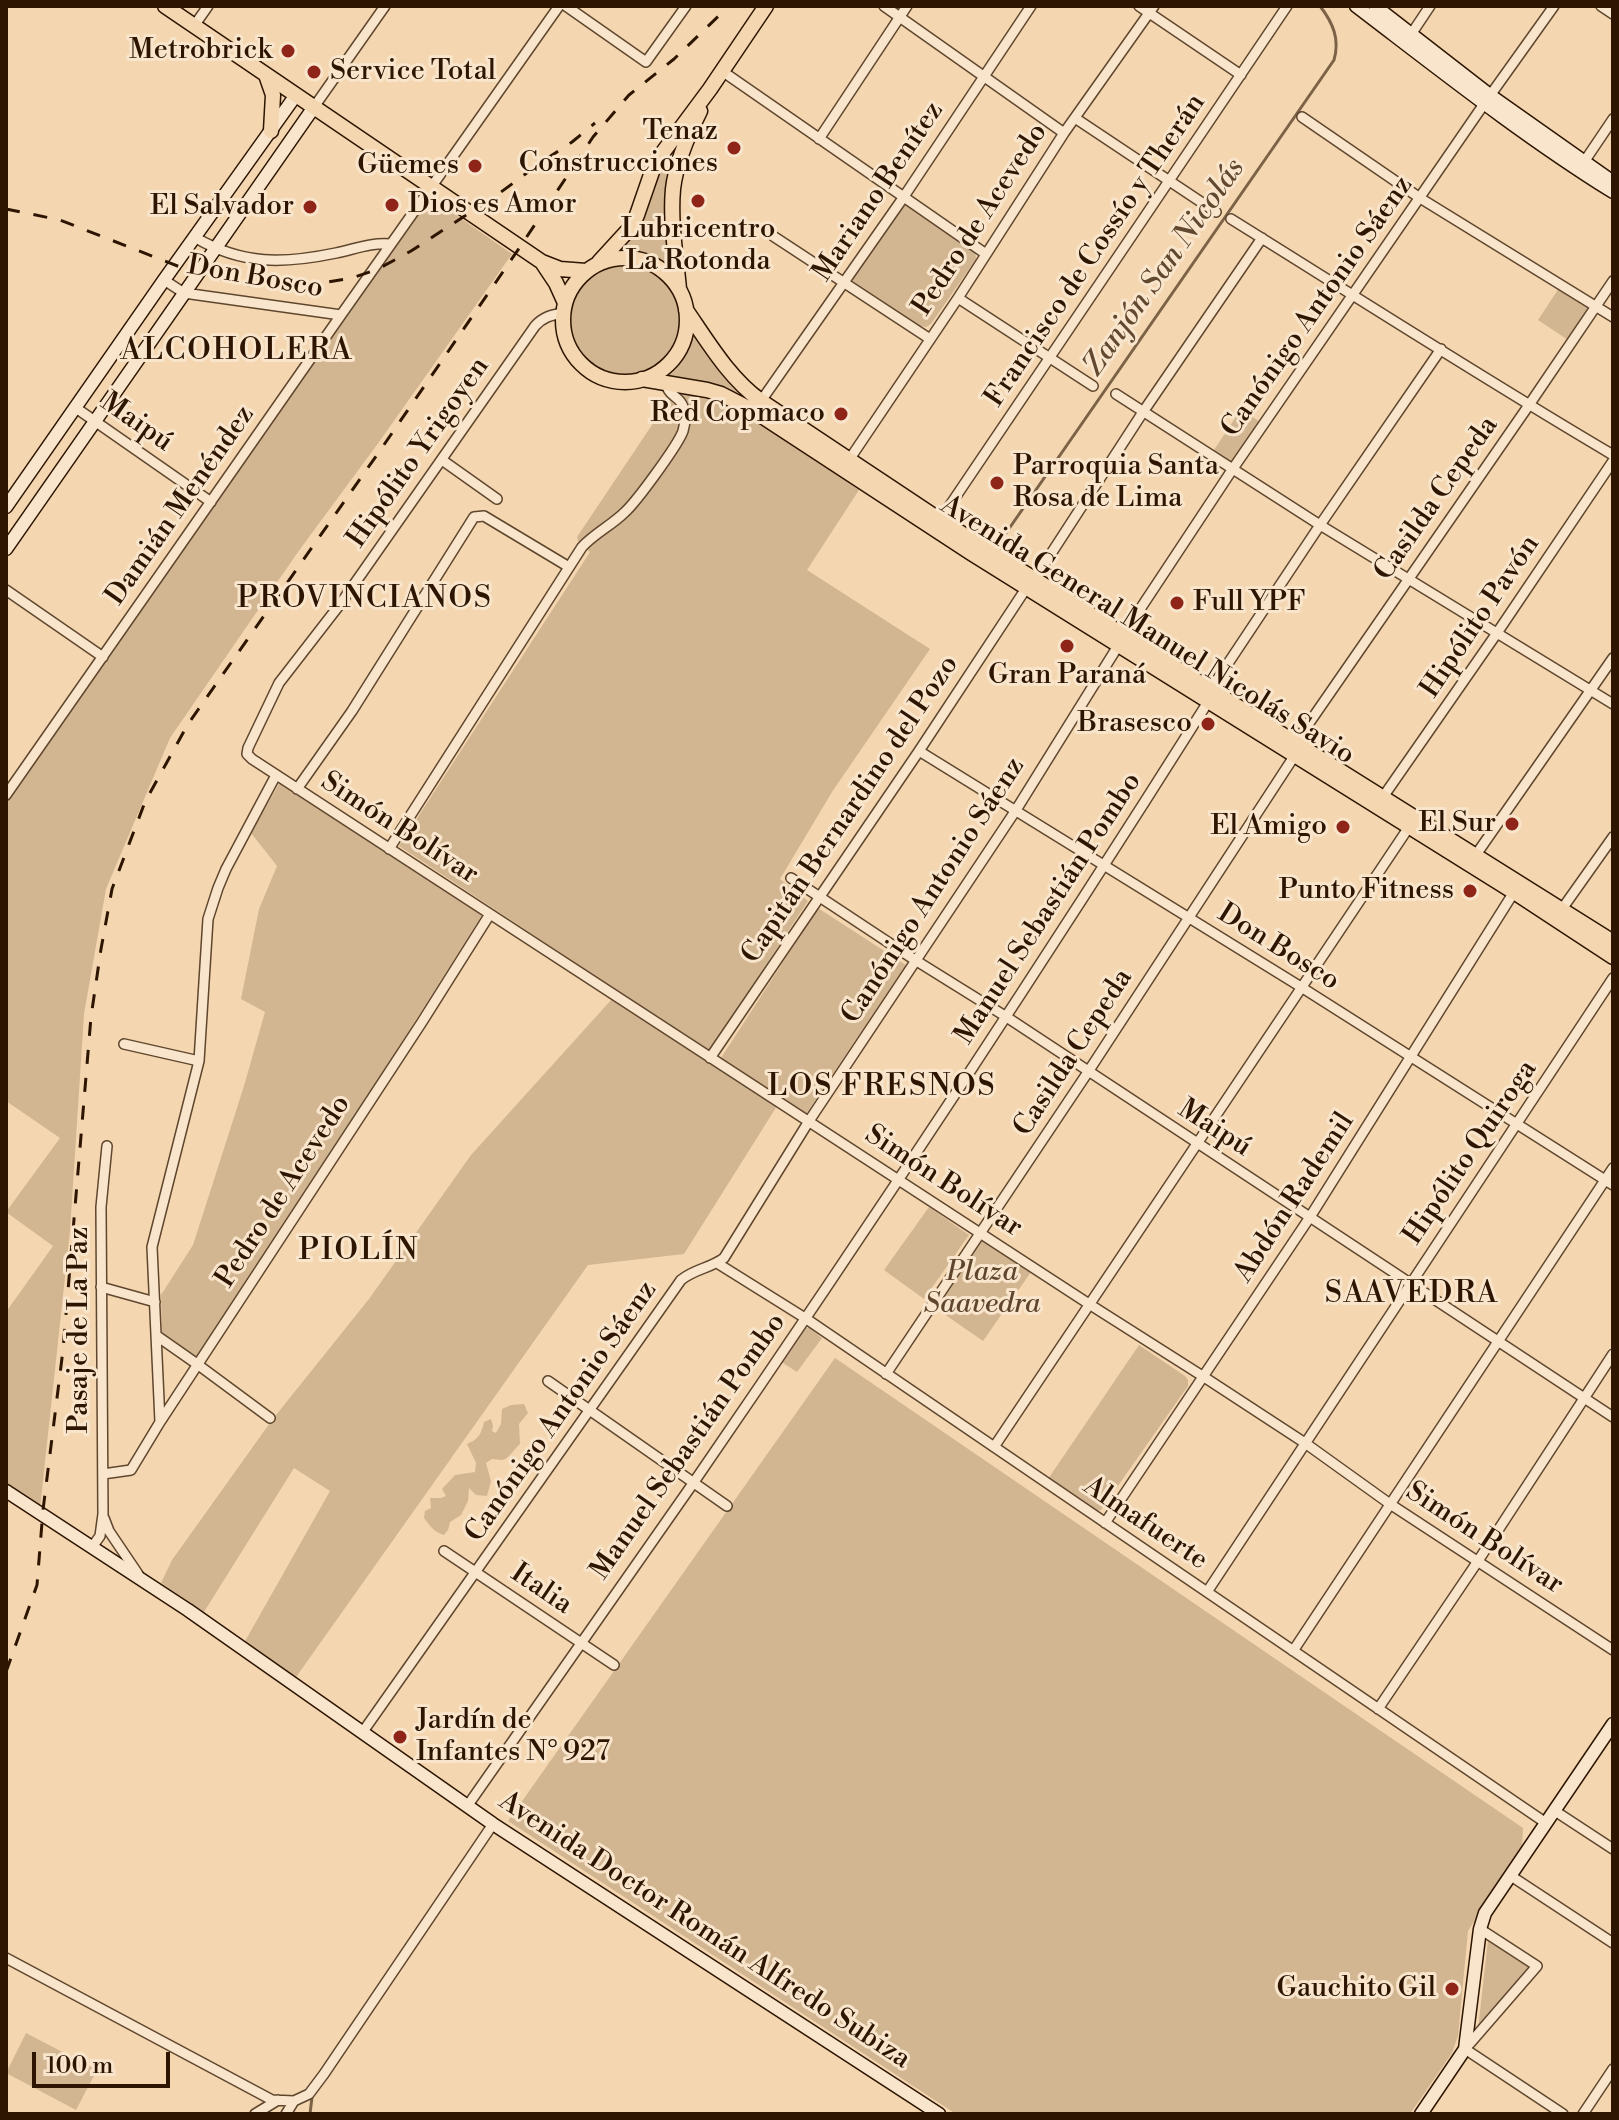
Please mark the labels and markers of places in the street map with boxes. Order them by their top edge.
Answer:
place label: Metrobrick [129,34,272,68]
marker: Metrobrick [279,42,297,60]
place label: Service Total [330,55,496,89]
marker: Service Total [305,63,323,81]
place label: Tenaz Construcciones [519,115,718,181]
marker: Tenaz Construcciones [725,139,743,157]
place label: Güemes [357,149,459,183]
marker: Güemes [466,157,484,175]
place label: Dios es Amor [408,188,577,222]
place label: El Salvador [150,190,294,224]
marker: Lubricentro La Rotonda [689,192,707,210]
marker: Dios es Amor [383,196,401,214]
marker: El Salvador [301,198,319,216]
place label: Lubricentro La Rotonda [621,213,775,279]
place label: Red Copmaco [650,397,825,431]
marker: Red Copmaco [832,405,850,423]
place label: Parroquia Santa Rosa de Lima [1013,450,1219,516]
marker: Parroquia Santa Rosa de Lima [988,474,1006,492]
place label: Full YPF [1193,586,1305,620]
marker: Full YPF [1168,594,1186,612]
marker: Gran Paraná [1058,637,1076,655]
place label: Gran Paraná [988,659,1146,693]
place label: Brasesco [1078,707,1192,741]
marker: Brasesco [1199,715,1217,733]
place label: El Sur [1418,807,1496,841]
place label: El Amigo [1210,810,1327,844]
marker: El Sur [1503,815,1521,833]
marker: El Amigo [1334,818,1352,836]
place label: Punto Fitness [1279,874,1454,908]
marker: Punto Fitness [1461,882,1479,900]
place label: Jardín de Infantes N° 927 [416,1704,610,1770]
marker: Jardín de Infantes N° 927 [391,1728,409,1746]
place label: Gauchito Gil [1276,1972,1436,2006]
marker: Gauchito Gil [1443,1980,1461,1998]

